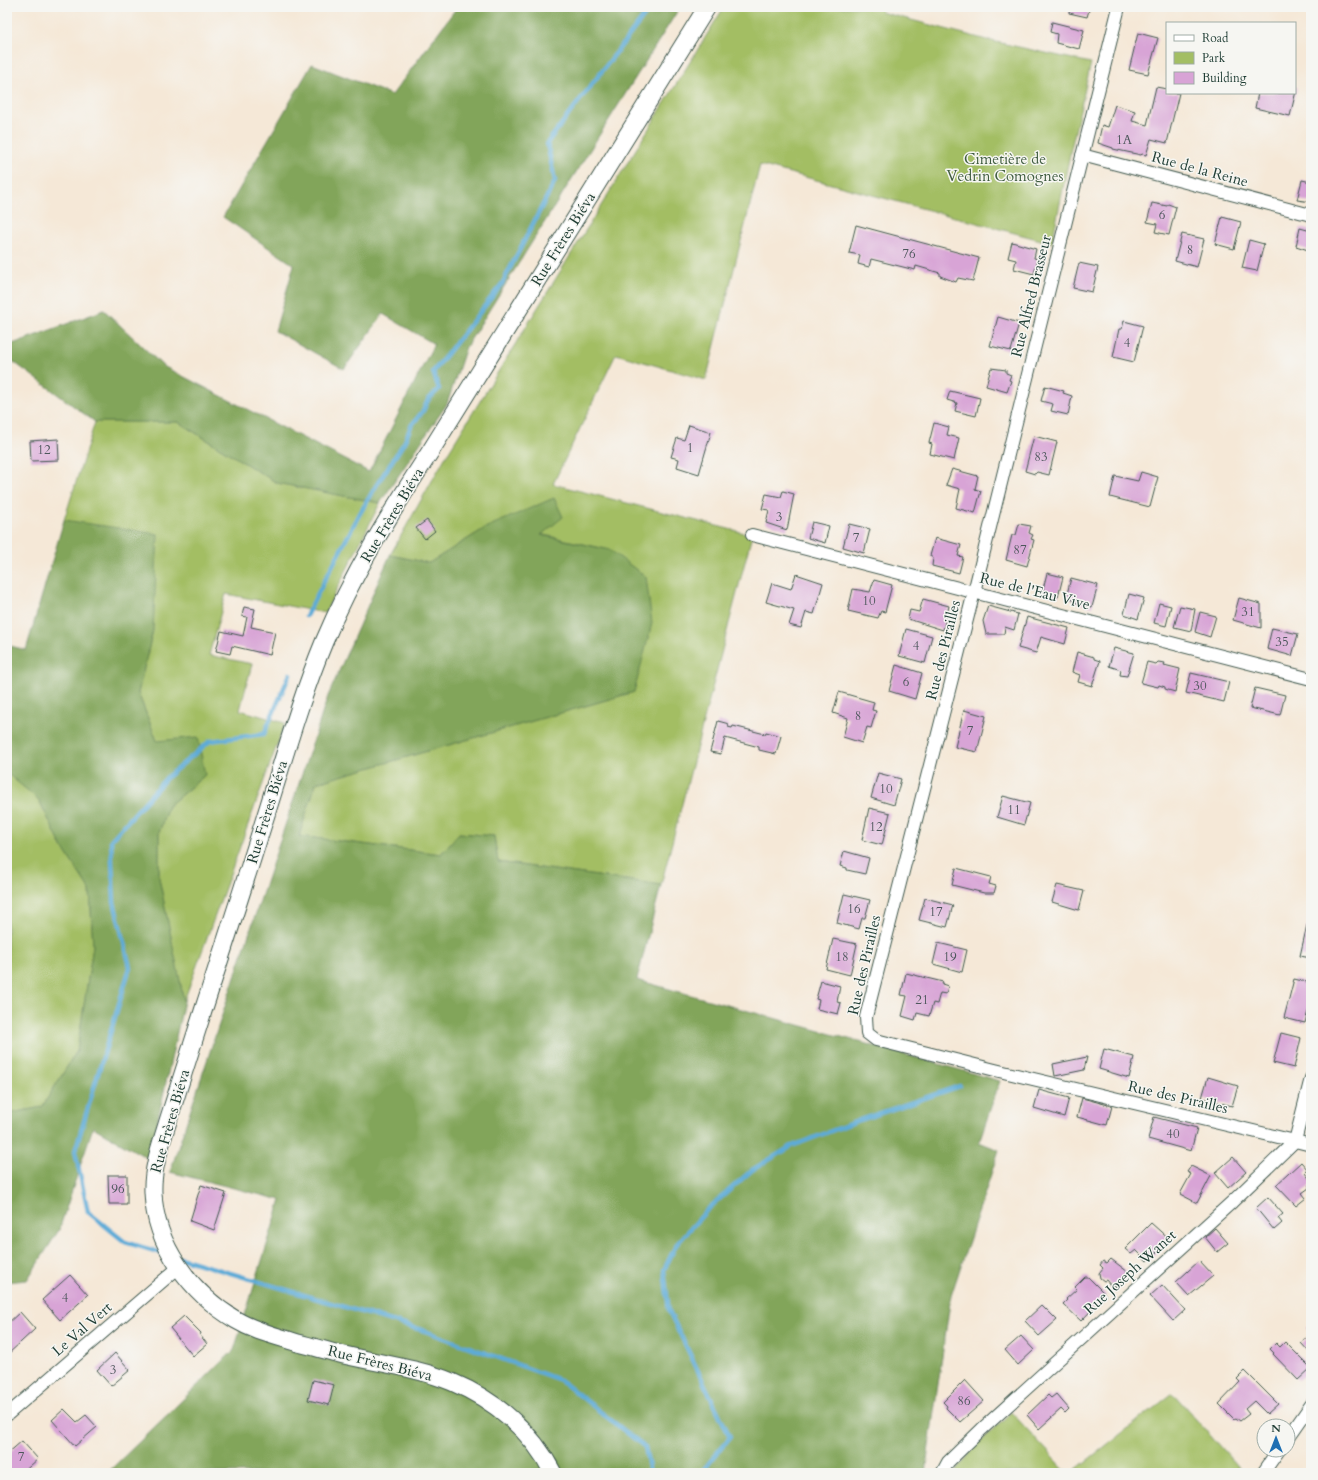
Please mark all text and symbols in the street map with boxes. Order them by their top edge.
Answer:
legend [1166,22,1296,94]
text: Road [1202,30,1229,46]
text: Park [1202,50,1226,66]
text: Building [1202,70,1247,86]
house number: 1A [1116,131,1133,149]
street label: Rue de la Reine [1149,146,1251,192]
park label: Cimetière de Vedrin Comognes [946,149,1064,186]
street label: Rue Frères Biéva [526,188,600,290]
house number: 6 [1159,206,1166,224]
street label: Rue Alfred Brasseur [1006,232,1056,359]
house number: 8 [1187,241,1193,259]
house number: 76 [902,245,916,263]
house number: 4 [1124,334,1131,352]
house number: 1 [687,439,693,457]
house number: 12 [37,441,51,459]
house number: 83 [1034,448,1048,466]
street label: Rue Frères Biéva [356,464,428,566]
house number: 3 [776,508,782,526]
house number: 7 [853,529,860,547]
house number: 87 [1013,541,1027,559]
street label: Rue de l'Eau Vive [978,568,1092,614]
house number: 10 [862,592,876,610]
street label: Rue des Pirailles [921,598,965,702]
house number: 31 [1241,603,1255,621]
house number: 35 [1275,633,1289,651]
house number: 4 [913,637,920,655]
house number: 6 [903,673,910,691]
house number: 30 [1193,677,1207,695]
house number: 8 [855,707,861,725]
house number: 7 [967,722,974,740]
street label: Rue Frères Biéva [242,757,292,866]
house number: 10 [879,780,893,798]
house number: 11 [1007,801,1021,819]
house number: 12 [869,818,883,836]
house number: 16 [847,900,861,918]
house number: 17 [929,903,943,921]
street label: Rue des Pirailles [843,913,885,1017]
house number: 18 [835,948,849,966]
house number: 19 [943,948,957,966]
house number: 21 [915,991,929,1009]
street label: Rue Frères Biéva [146,1066,194,1175]
street label: Rue des Pirailles [1126,1076,1230,1118]
house number: 40 [1166,1125,1180,1143]
house number: 96 [111,1180,125,1198]
street label: Rue Joseph Wanet [1080,1225,1181,1319]
house number: 4 [62,1289,69,1307]
street label: Le Val Vert [48,1297,116,1361]
street label: Rue Frères Biéva [326,1340,435,1386]
house number: 3 [110,1361,116,1379]
house number: 86 [957,1392,971,1410]
north arrow [1256,1418,1296,1458]
text: N [1271,1421,1281,1436]
house number: 7 [18,1448,25,1466]

